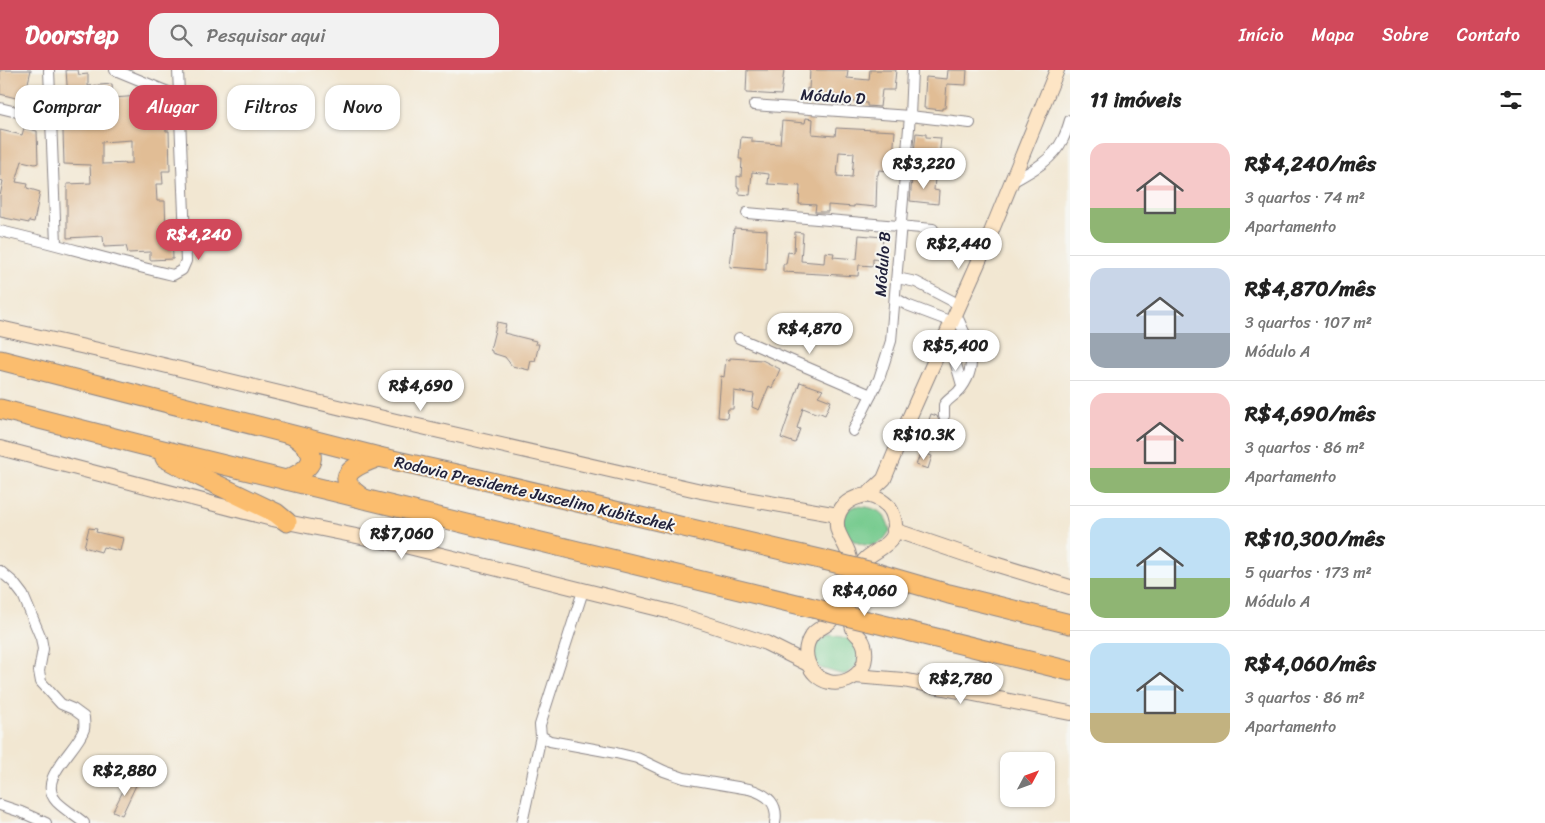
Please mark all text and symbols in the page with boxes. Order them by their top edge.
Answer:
search box [149,13,499,58]
text: Doorstep [25,14,119,56]
text: Pesquisar aqui [207,19,326,52]
text: Início [1239,19,1284,51]
text: Mapa [1312,19,1354,51]
text: Sobre [1382,19,1429,51]
text: Contato [1457,19,1520,51]
icon: search [167,21,195,49]
street label: Módulo D [800,80,867,113]
text: 11 imóveis [1090,81,1181,119]
chip: Comprar [15,85,119,130]
chip: Alugar [129,85,217,130]
chip: Filtros [227,85,315,130]
chip: Novo [325,85,400,130]
icon: filters [1497,86,1525,114]
text: R$4,240/mês [1245,145,1376,183]
pin: R$3,220 [878,148,970,190]
text: R$3,220 [893,149,955,178]
icon: home [1130,163,1190,223]
text: 3 quartos · 74 m² [1245,183,1365,212]
text: Apartamento [1245,212,1336,241]
pin: R$4,240 [153,218,245,261]
text: R$4,240 [167,220,231,249]
pin: R$2,440 [913,228,1005,270]
text: R$2,440 [927,229,991,258]
street label: Módulo B [866,231,899,298]
text: R$4,870/mês [1245,270,1376,308]
icon: home [1130,288,1190,348]
text: 3 quartos · 107 m² [1245,308,1372,337]
pin: R$4,870 [764,312,856,355]
text: R$4,870 [778,314,842,343]
pin: R$5,400 [910,330,1002,372]
text: R$5,400 [924,331,988,360]
text: Módulo A [1245,337,1311,366]
pin: R$4,690 [375,370,467,412]
text: R$4,690 [389,371,453,400]
text: R$4,690/mês [1245,395,1376,433]
icon: home [1130,413,1190,473]
pin: R$10.3K [878,418,970,461]
text: R$10.3K [894,420,954,449]
text: 3 quartos · 86 m² [1245,433,1365,462]
street label: Rodovia Presidente Juscelino Kubitschek [392,447,678,540]
text: Apartamento [1245,462,1336,491]
pin: R$7,060 [356,518,448,560]
text: R$7,060 [370,519,434,548]
text: R$10,300/mês [1245,520,1385,558]
icon: home [1130,538,1190,598]
text: 5 quartos · 173 m² [1245,558,1372,587]
pin: R$4,060 [819,574,911,617]
text: R$4,060 [833,576,897,605]
text: Módulo A [1245,587,1311,616]
text: R$4,060/mês [1245,645,1376,683]
pin: R$2,780 [915,662,1007,705]
icon: home [1130,663,1190,723]
text: R$2,780 [930,664,992,693]
text: 3 quartos · 86 m² [1245,683,1365,712]
text: Apartamento [1245,712,1336,741]
north arrow [1000,752,1055,808]
map controls [1000,752,1055,807]
pin: R$2,880 [79,754,171,797]
text: R$2,880 [93,756,157,785]

